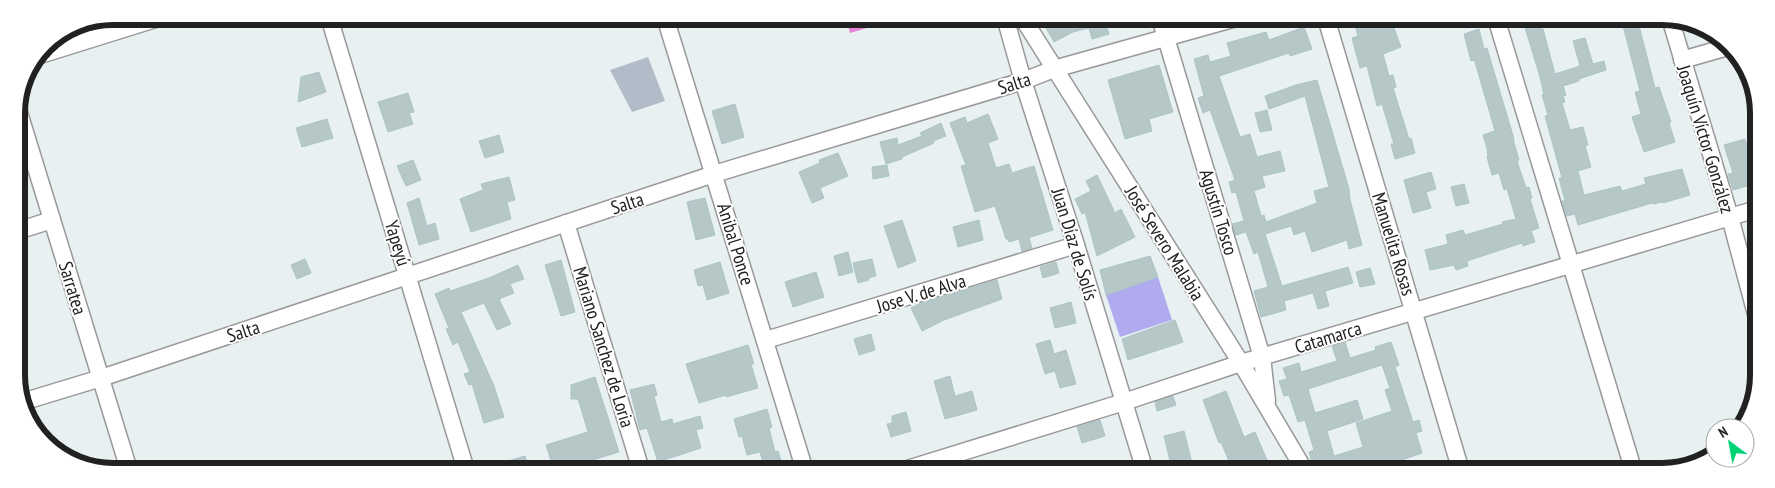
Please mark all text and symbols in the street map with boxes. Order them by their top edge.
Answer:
street label: Joaquín Víctor González [1672,61,1740,216]
street label: Salta [995,66,1033,100]
street label: Agustín Tosco [1195,166,1243,258]
street label: José Severo Malabia [1120,180,1210,305]
street label: Juan Díaz de Solís [1046,184,1103,303]
street label: Salta [608,186,646,220]
street label: Manuelita Rosas [1367,190,1421,298]
street label: Anibal Ponce [712,200,760,288]
street label: Yapeyú [380,217,416,269]
street label: Sarratea [54,259,92,317]
street label: Mariano Sanchez de Loria [568,264,640,430]
street label: Jose V. de Alva [873,268,969,318]
street label: Salta [224,314,262,348]
street label: Catamarca [1292,316,1364,358]
north arrow [1705,418,1755,468]
text: N [1715,422,1731,442]

